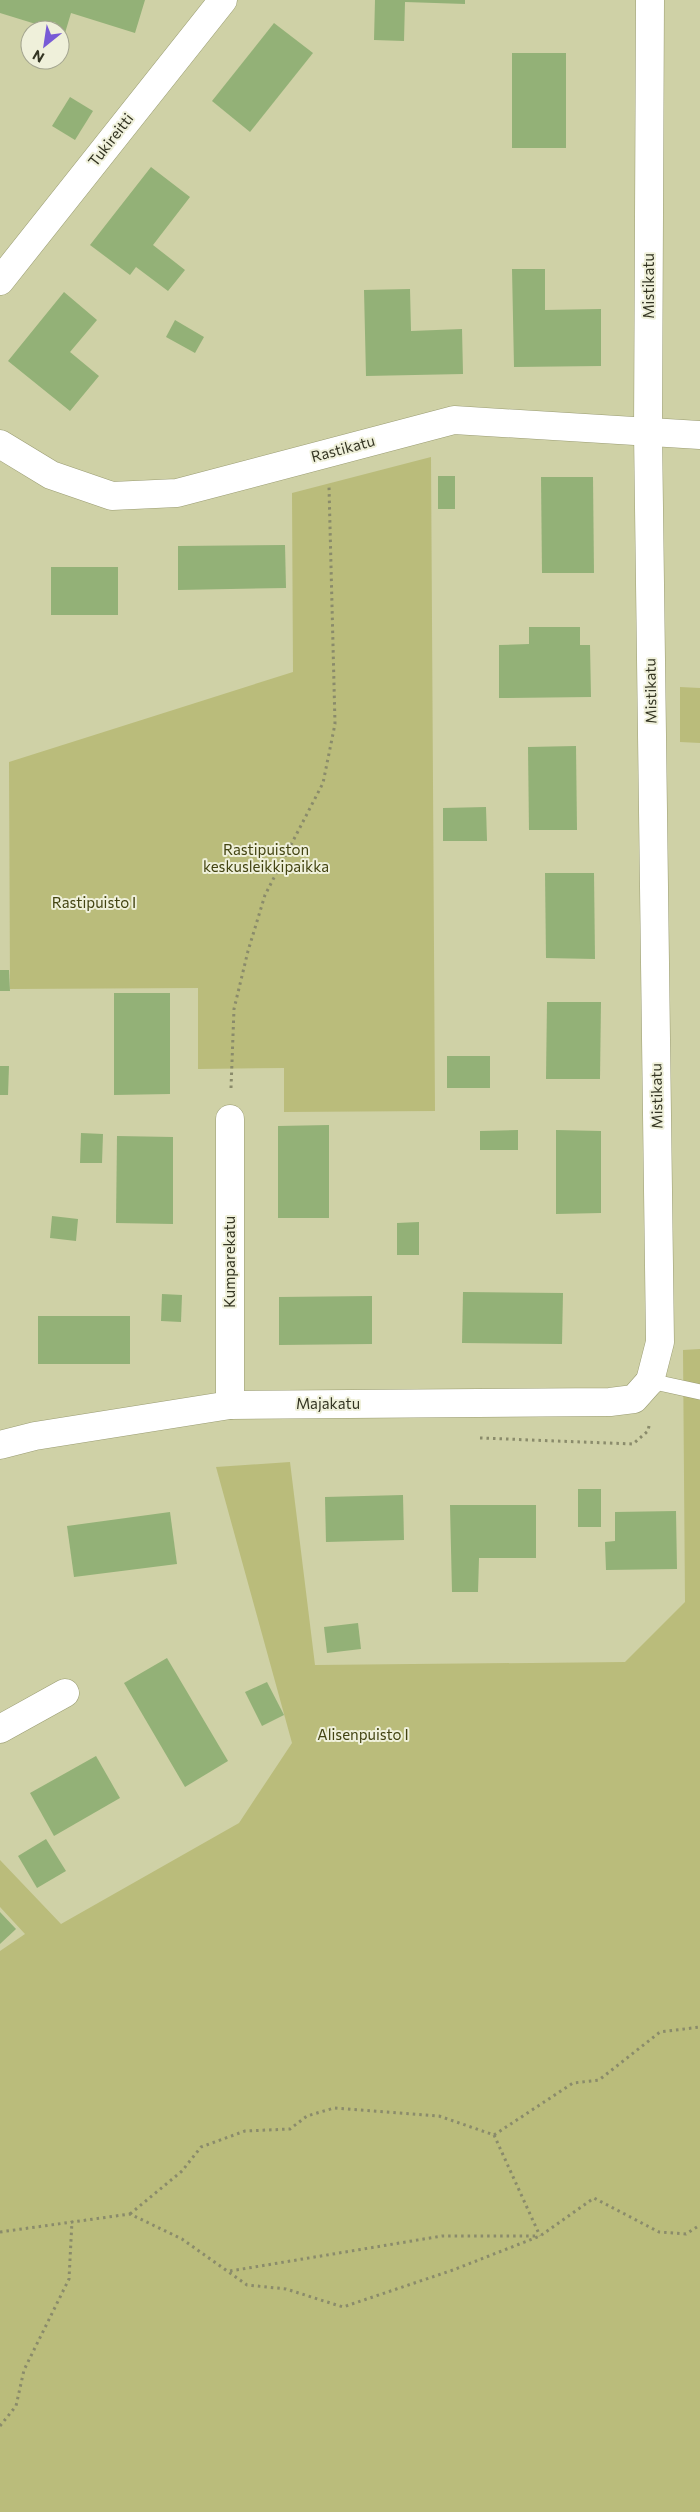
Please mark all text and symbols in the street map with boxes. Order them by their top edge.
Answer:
north arrow [20,20,70,70]
text: N [29,47,47,67]
street label: Tukireitti [84,109,137,170]
street label: Mistikatu [639,253,657,319]
street label: Rastikatu [309,431,377,465]
street label: Mistikatu [640,658,660,724]
park label: Rastipuiston keskusleikkipaikka [203,840,329,875]
park label: Rastipuisto I [52,893,136,911]
street label: Mistikatu [646,1063,666,1129]
street label: Kumparekatu [220,1216,238,1308]
street label: Majakatu [296,1394,360,1412]
park label: Alisenpuisto I [317,1725,409,1743]

